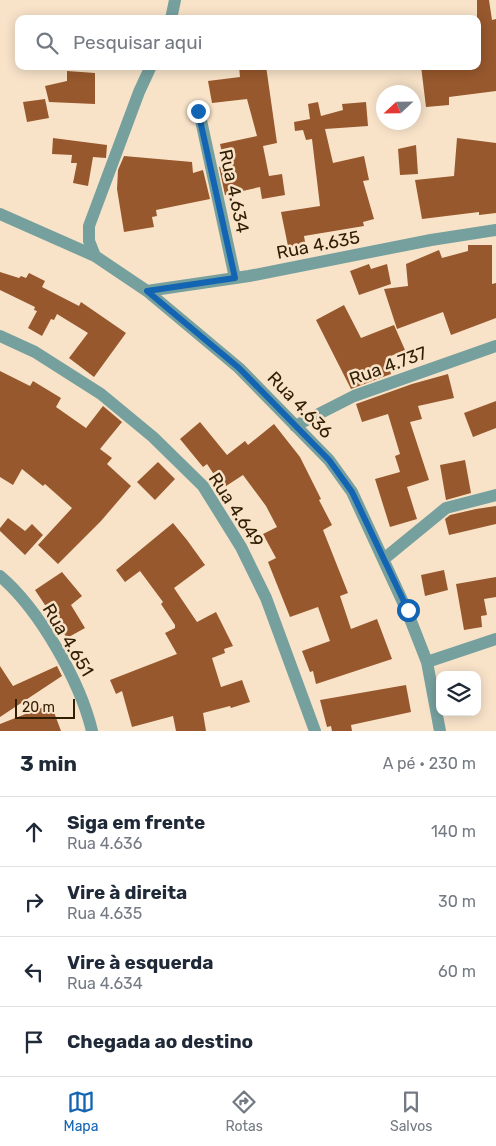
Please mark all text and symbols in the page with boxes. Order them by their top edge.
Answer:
search box [15,15,481,70]
icon: search [33,29,61,57]
text: Pesquisar aqui [73,31,202,54]
north arrow [376,85,421,130]
route end [187,100,210,123]
street label: Rua 4.634 [214,147,254,235]
street label: Rua 4.635 [274,226,362,264]
street label: Rua 4.737 [346,342,430,390]
street label: Rua 4.636 [263,367,337,443]
street label: Rua 4.649 [204,468,268,552]
route start [397,599,420,622]
street label: Rua 4.651 [38,600,98,680]
map controls [436,671,481,716]
button: layers [436,671,481,716]
scale bar [15,696,75,719]
text: 20 m [22,699,55,716]
text: 3 min [20,751,77,776]
text: A pé · 230 m [383,754,476,773]
text: Siga em frente [67,811,205,834]
icon: ahead [20,818,48,846]
text: 140 m [431,822,476,841]
text: Rua 4.636 [67,834,142,853]
text: Vire à direita [67,881,187,904]
icon: right [20,888,48,916]
text: 30 m [438,892,476,911]
text: Rua 4.635 [67,904,142,923]
text: Vire à esquerda [67,951,214,974]
icon: left [20,958,48,986]
text: 60 m [438,962,476,981]
text: Rua 4.634 [67,974,143,993]
icon: arrive [20,1028,48,1056]
text: Chegada ao destino [67,1030,253,1053]
tab: Mapa [64,1088,98,1135]
tab: Rotas [225,1088,263,1135]
tab: Salvos [390,1088,432,1135]

